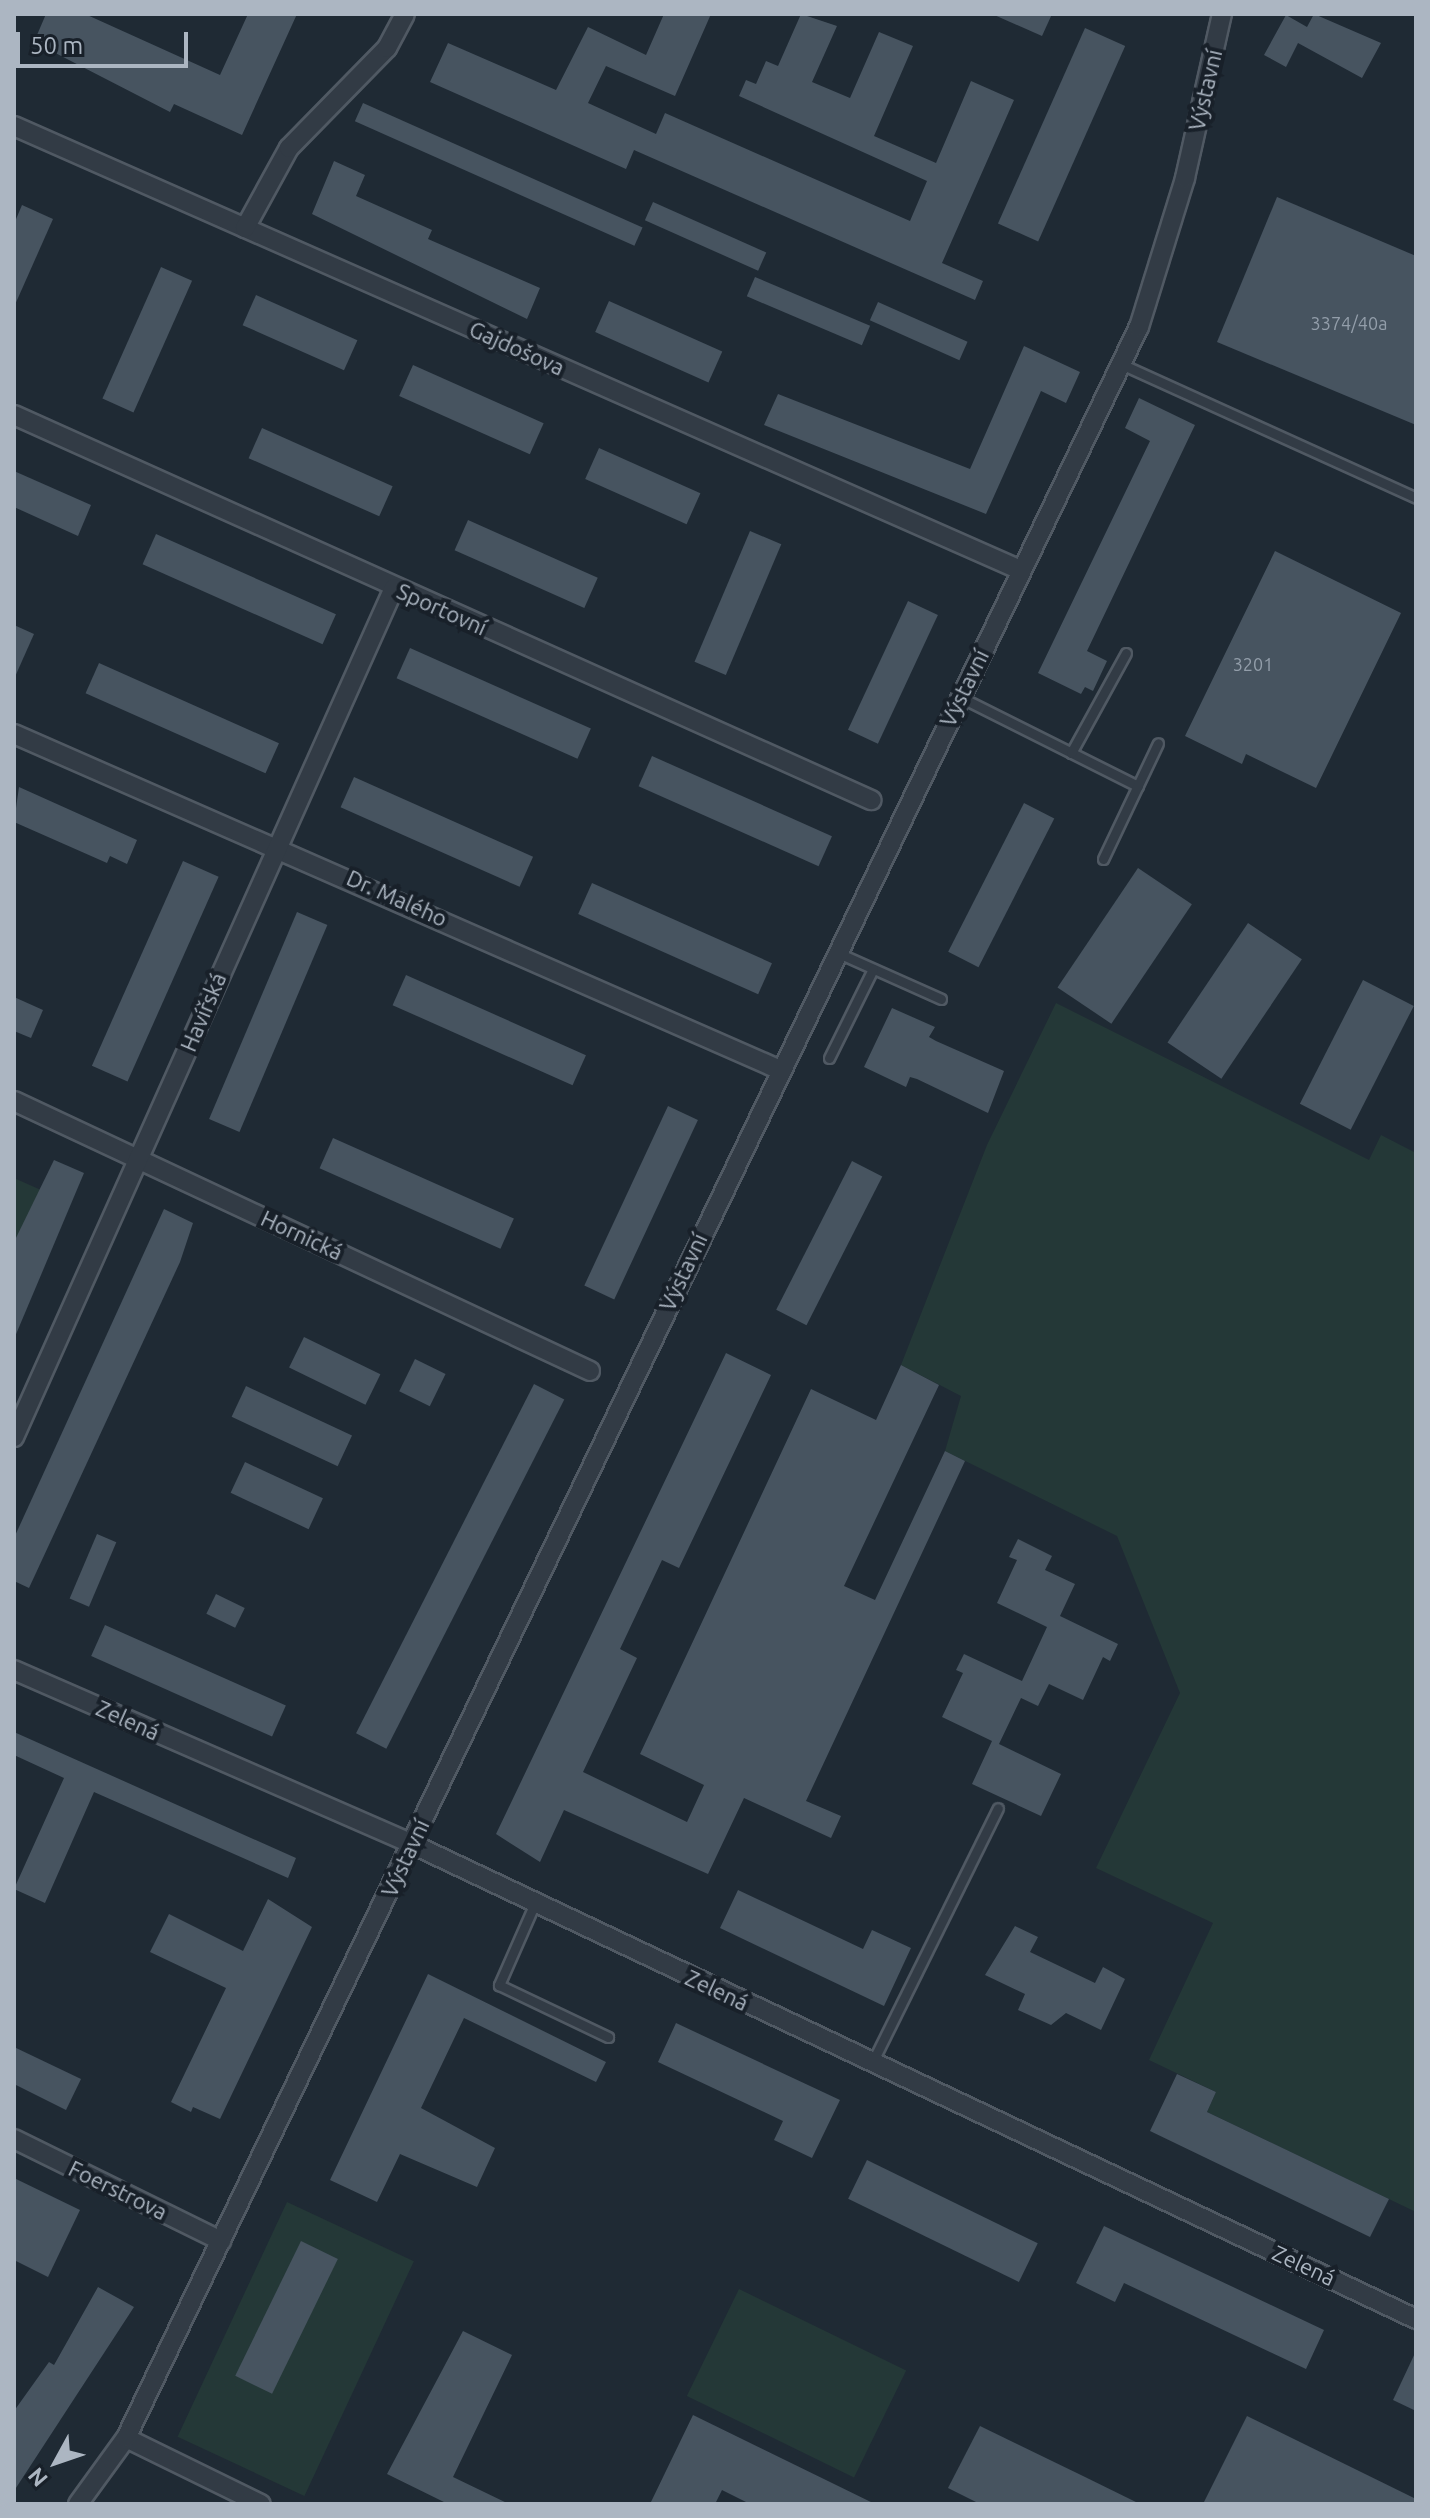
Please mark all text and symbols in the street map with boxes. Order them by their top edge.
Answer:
scale bar [20,16,192,66]
text: 50 m [30,32,83,59]
street label: Výstavní [1183,47,1227,133]
house number: 3374/40a [1311,312,1387,334]
street label: Gajdošova [465,315,569,381]
street label: Sportovní [393,577,491,641]
street label: Výstavní [934,645,994,731]
house number: 3201 [1233,653,1273,675]
street label: Dr. Malého [343,864,451,932]
street label: Havířská [175,969,231,1055]
street label: Hornická [257,1205,347,1265]
street label: Výstavní [654,1229,712,1315]
street label: Zelená [92,1694,164,1746]
street label: Výstavní [376,1815,434,1901]
street label: Zelená [681,1964,753,2016]
street label: Foerstrova [64,2155,172,2225]
street label: Zelená [1268,2239,1340,2291]
north arrow [16,2422,96,2502]
text: N [22,2463,52,2492]

